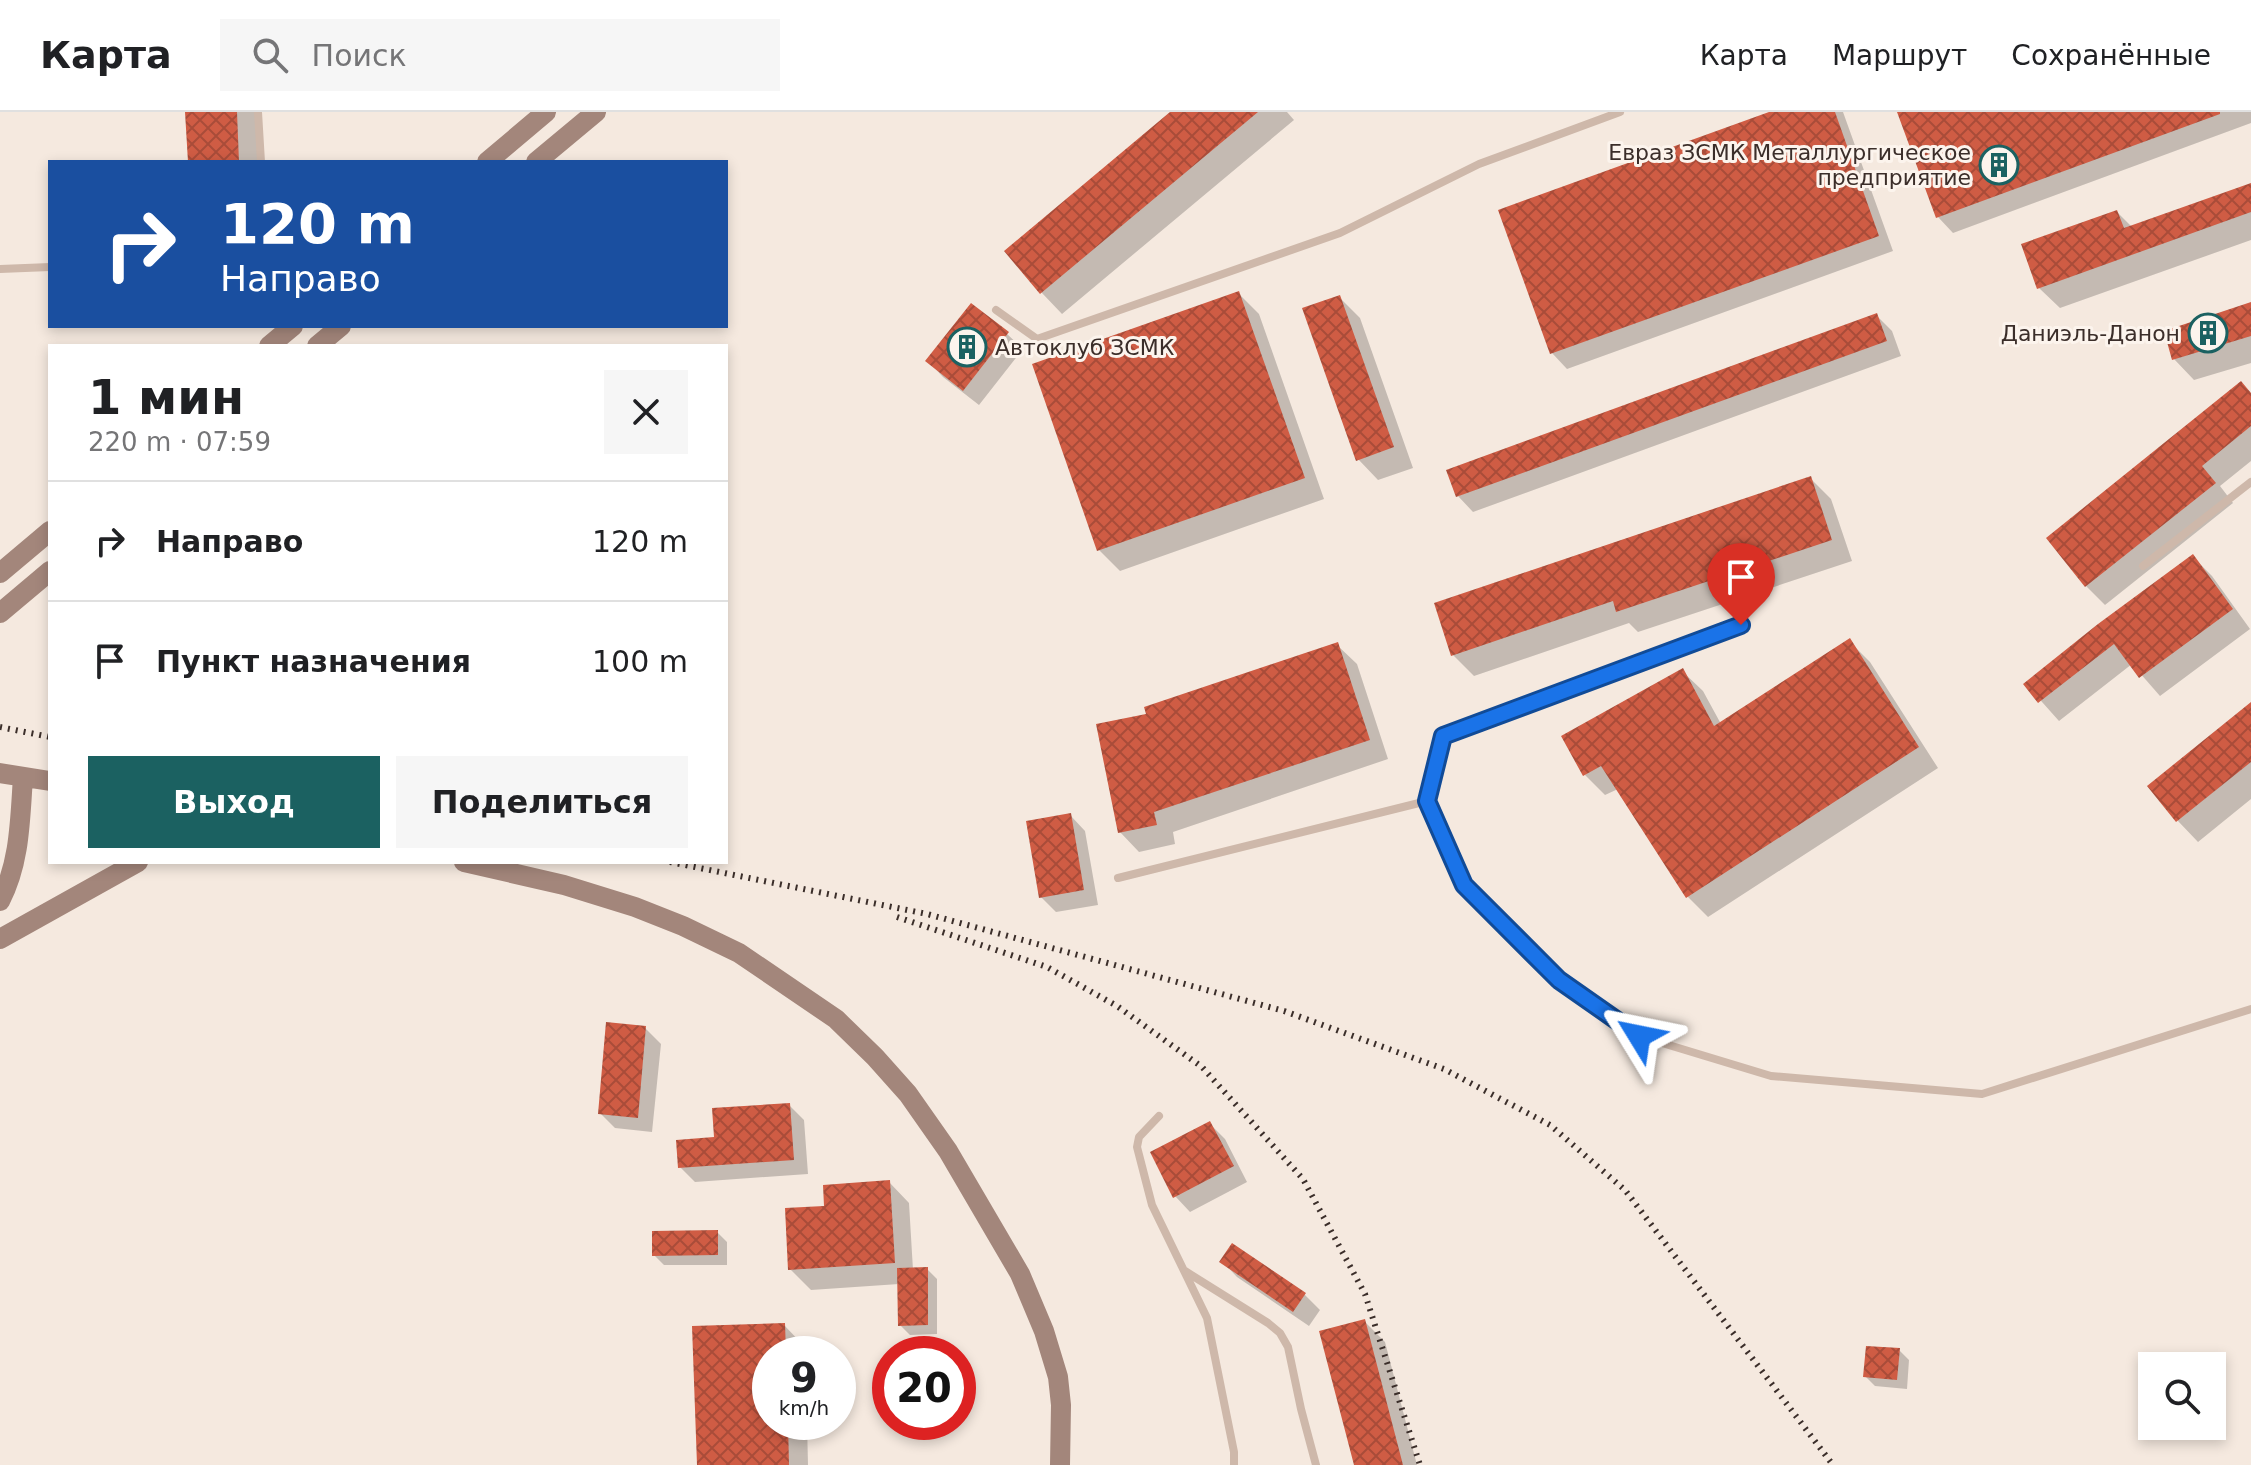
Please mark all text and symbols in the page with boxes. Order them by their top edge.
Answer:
search box [220,19,780,91]
text: Карта [40,33,172,77]
icon: search [248,33,292,77]
text: Поиск [312,38,407,73]
text: Карта [1700,39,1788,72]
text: Маршрут [1832,39,1967,72]
text: Сохранённые [2011,39,2211,72]
place label: Евраз ЗСМК Металлургическое предприятие [1608,140,1971,190]
building icon: Евраз ЗСМК Металлургическое предприятие [1978,144,2020,186]
text: 120 m [220,191,415,256]
icon: right [88,192,192,296]
text: Направо [220,258,381,299]
building icon: Даниэль-Данон [2187,312,2229,354]
place label: Даниэль-Данон [2001,321,2180,346]
building icon: Автоклуб ЗСМК [946,326,988,368]
place label: Автоклуб ЗСМК [995,335,1175,360]
text: 1 мин [88,369,244,425]
button: close [604,370,688,454]
text: 220 m · 07:59 [88,427,271,457]
icon: right [88,519,132,563]
text: Направо [156,524,303,559]
text: 120 m [592,524,688,559]
pin [1707,543,1775,625]
icon: arrive [1719,555,1763,599]
icon: arrive [88,639,132,683]
text: Пункт назначения [156,644,471,679]
text: 100 m [592,644,688,679]
button: Выход [88,756,380,848]
button: Поделиться [396,756,688,848]
position arrow [1597,994,1681,1078]
speed limit sign: 20 [872,1336,976,1440]
map controls [2138,1352,2226,1440]
button: search [2138,1352,2226,1440]
text: 9 [790,1355,818,1401]
text: km/h [779,1396,829,1420]

